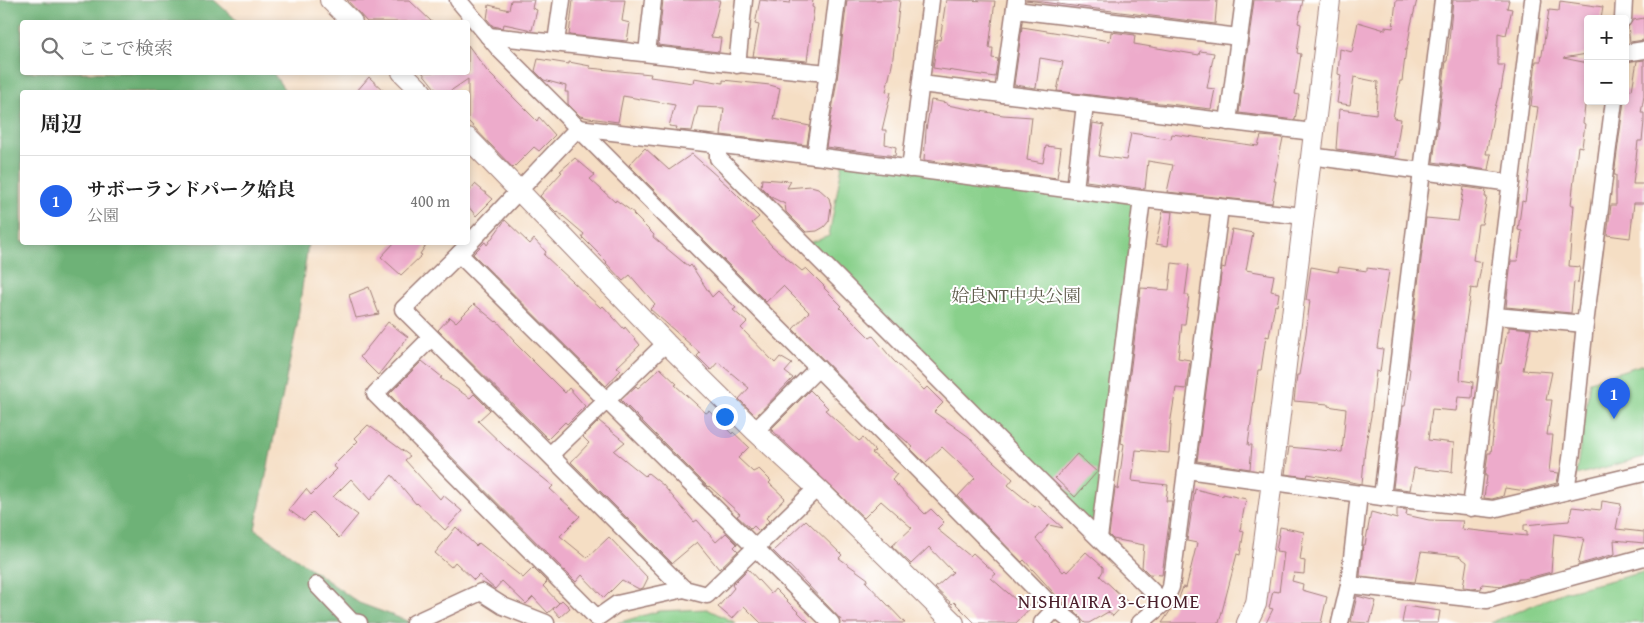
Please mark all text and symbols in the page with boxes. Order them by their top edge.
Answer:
map controls [1584,15,1629,105]
button: + [1584,15,1629,60]
search box [20,20,470,75]
icon: search [38,34,66,62]
text: ここで検索 [78,34,173,62]
button: − [1584,60,1629,105]
text: 周辺 [40,108,82,139]
text: サボーランドパーク姶良 [87,175,296,203]
text: 1 [52,189,60,213]
text: 400 m [410,189,450,213]
text: 公園 [87,203,119,227]
park label: 姶良NT中央公園 [951,282,1081,309]
pin: 1 [1598,378,1630,419]
your location [712,404,738,430]
district label: NISHIAIRA 3-CHOME [1018,587,1200,615]

